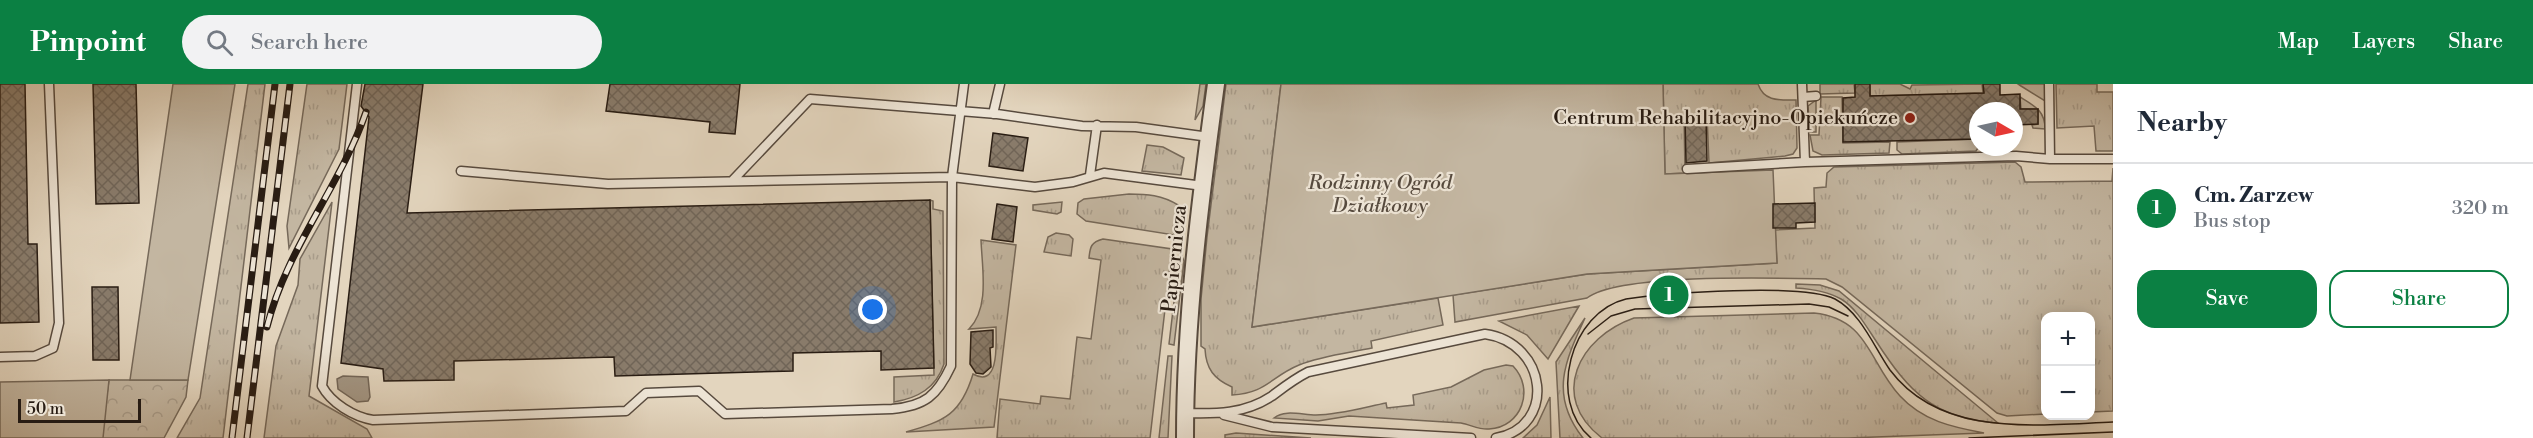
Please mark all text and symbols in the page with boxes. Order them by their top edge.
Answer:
search box [182,15,602,69]
text: Pinpoint [30,25,146,60]
icon: search [203,26,236,59]
text: Search here [251,29,368,56]
text: Map [2278,29,2319,55]
text: Layers [2352,29,2415,55]
text: Share [2448,29,2503,55]
north arrow [1969,102,2023,156]
place label: Centrum Rehabilitacyjno-Opiekuńcze [1553,106,1898,131]
text: Nearby [2137,107,2227,139]
marker: Centrum Rehabilitacyjno-Opiekuńcze [1903,111,1917,125]
park label: Rodzinny Ogród Działkowy [1307,171,1453,219]
text: Cm. Zarzew [2194,182,2313,209]
text: 1 [2152,196,2161,221]
text: 320 m [2452,196,2509,221]
street label: Papiernicza [1157,203,1193,314]
text: Bus stop [2194,209,2271,234]
button: Save [2137,270,2317,328]
button: Share [2329,270,2509,328]
pin: 1 [1650,272,1688,318]
your location [858,295,887,324]
map controls [2041,312,2095,420]
button: + [2041,312,2095,366]
button: − [2041,366,2095,420]
scale bar [18,396,141,424]
text: 50 m [27,399,64,419]

